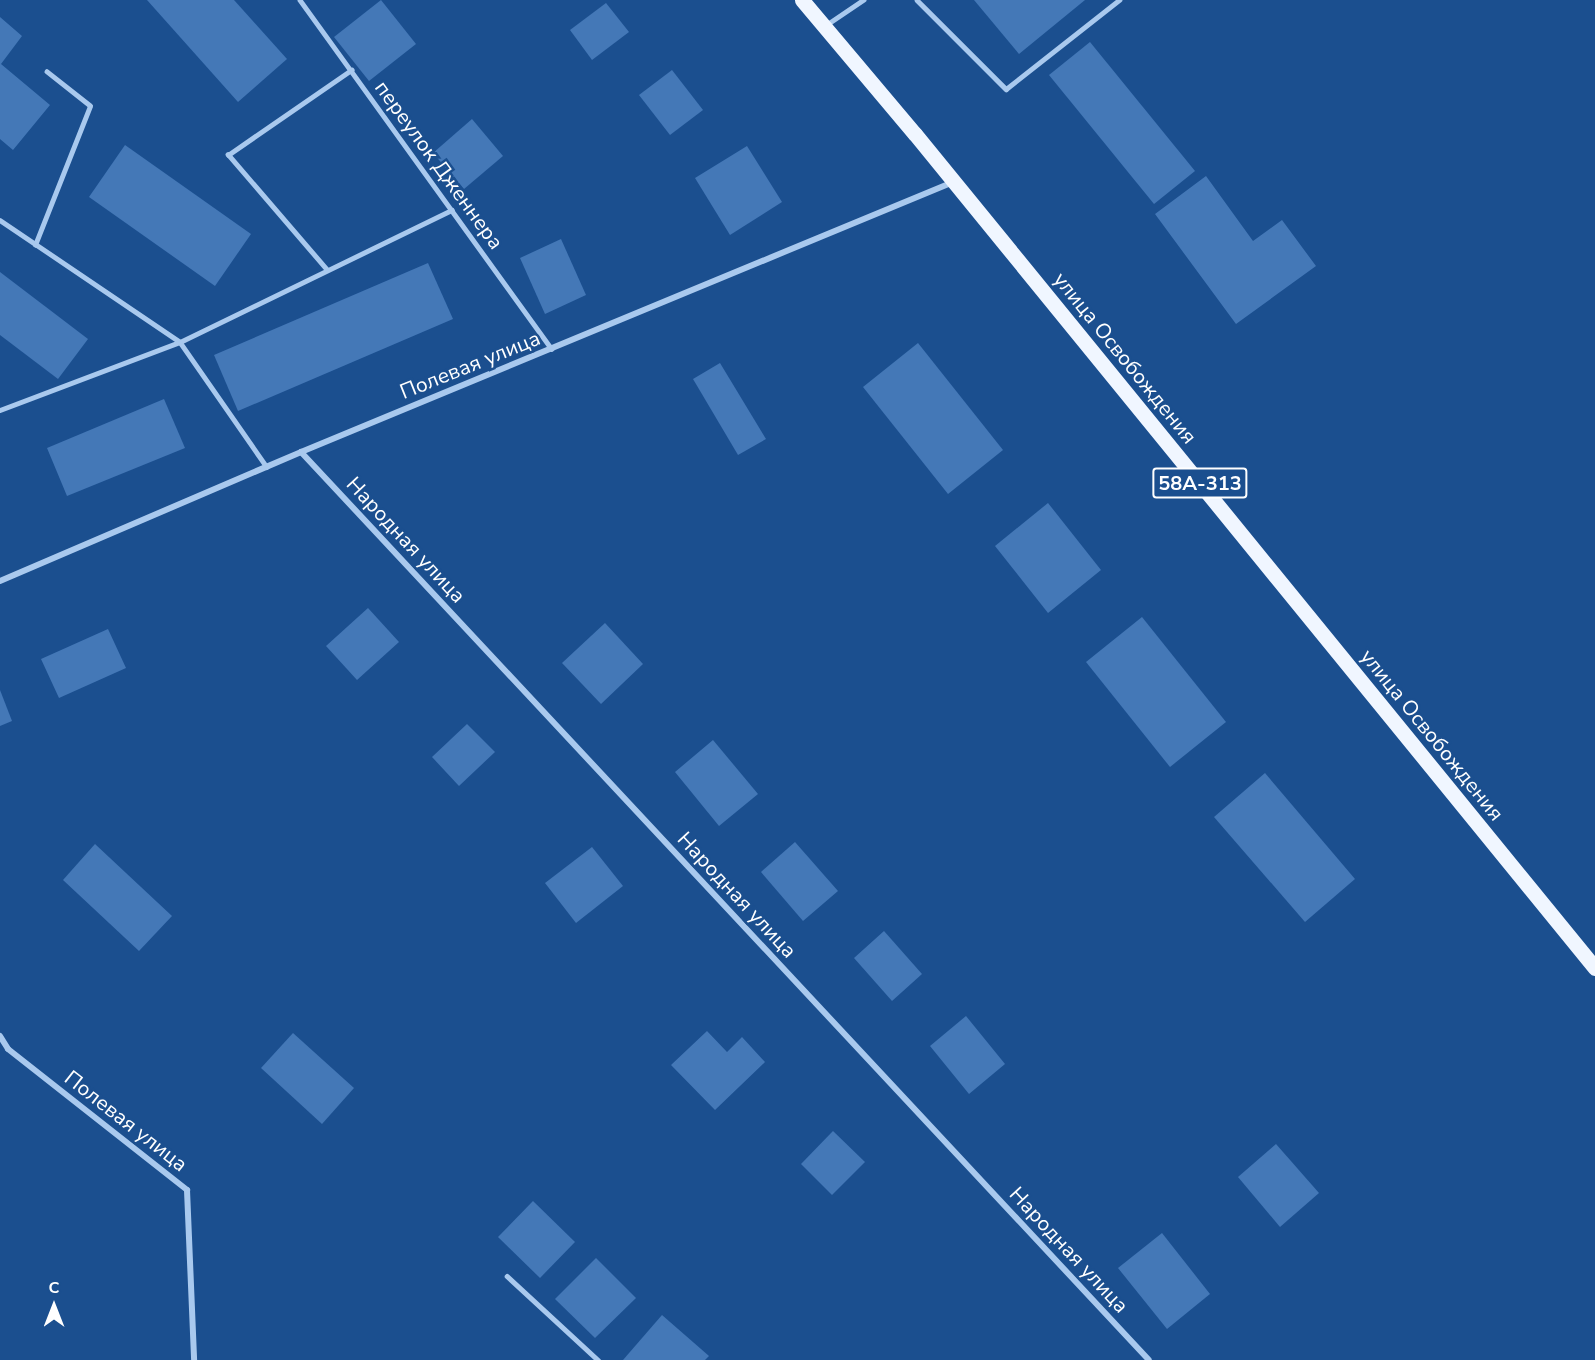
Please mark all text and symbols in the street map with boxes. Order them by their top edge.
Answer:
street label: переулок Дженнера [369,76,509,254]
street label: улица Освобождения [1048,267,1202,449]
street label: Полевая улица [396,325,544,405]
road number: 58А-313 [1152,466,1248,500]
street label: Народная улица [341,472,471,608]
street label: улица Освобождения [1355,644,1509,826]
street label: Народная улица [672,827,802,963]
street label: Полевая улица [60,1065,192,1177]
street label: Народная улица [1004,1182,1134,1318]
north arrow [24,1276,84,1336]
text: С [49,1277,59,1299]

